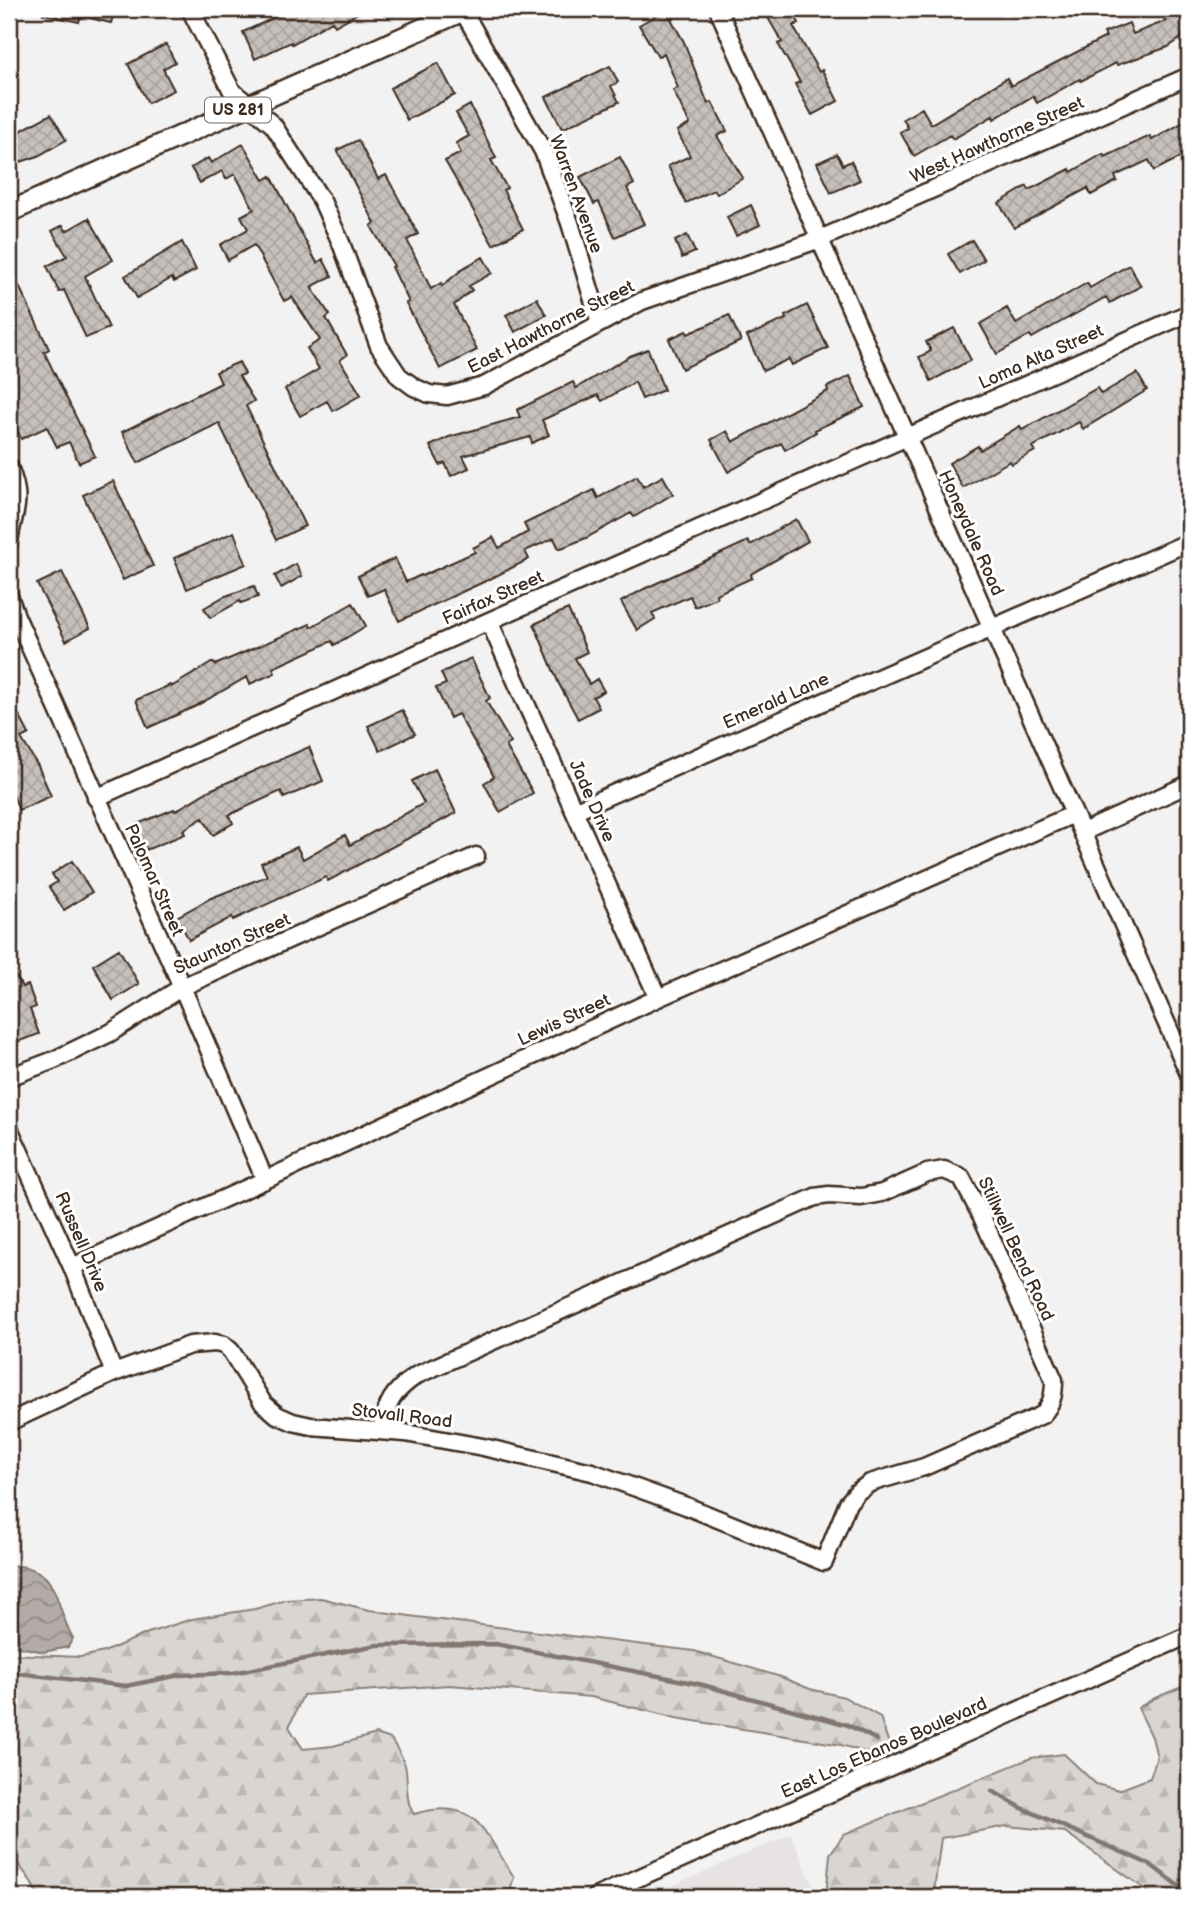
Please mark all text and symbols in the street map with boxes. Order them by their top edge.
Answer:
street label: West Hawthorne Street [907,92,1088,188]
road number: US 281 [205,97,271,122]
street label: Warren Avenue [545,132,607,256]
street label: East Hawthorne Street [464,276,638,378]
street label: Loma Alta Street [975,320,1107,394]
street label: Honeydale Road [934,467,1008,599]
street label: Fairfax Street [439,566,547,630]
street label: Emerald Lane [720,668,832,734]
street label: Jade Drive [565,757,619,845]
street label: Palomar Street [120,821,188,940]
street label: Staunton Street [170,909,294,979]
street label: Lewis Street [514,989,614,1051]
street label: Stillwell Bend Road [974,1174,1058,1324]
street label: Russell Drive [51,1189,112,1295]
street label: Stovall Road [351,1399,453,1433]
street label: East Los Ebanos Boulevard [778,1693,990,1803]

